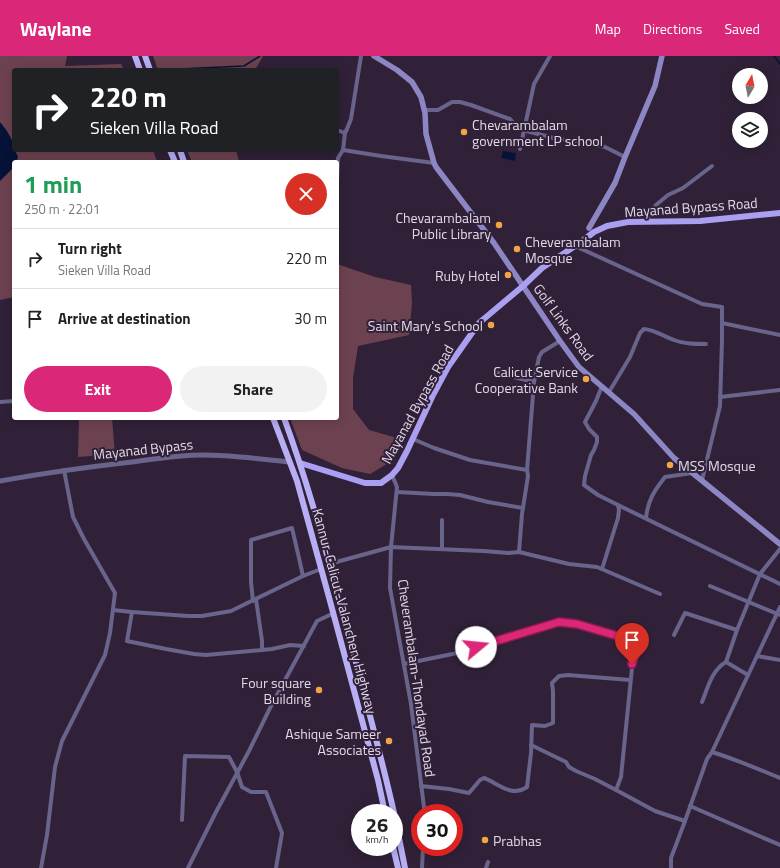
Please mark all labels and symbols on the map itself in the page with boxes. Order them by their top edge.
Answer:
north arrow [732,68,768,104]
place label: Chevarambalam government LP school [472,114,603,151]
marker: Chevarambalam government LP school [459,127,469,137]
street label: Mayanad Bypass Road [624,192,758,222]
place label: Chevarambalam Public Library [395,207,491,244]
marker: Chevarambalam Public Library [494,220,504,230]
place label: Cheverambalam Mosque [525,231,621,268]
marker: Cheverambalam Mosque [512,244,522,254]
place label: Ruby Hotel [435,265,500,286]
marker: Ruby Hotel [503,270,513,280]
street label: Golf Links Road [529,279,599,365]
place label: Saint Mary's School [368,315,483,336]
marker: Saint Mary's School [486,320,496,330]
street label: Mayanad Bypass Road [375,341,459,467]
place label: Calicut Service Cooperative Bank [475,361,578,398]
marker: Calicut Service Cooperative Bank [581,374,591,384]
street label: Mayanad Bypass [92,433,194,465]
place label: MSS Mosque [678,455,755,476]
marker: MSS Mosque [665,460,675,470]
street label: Kannur-Calicut-Valanchery Highway [307,506,383,716]
street label: Cheverambalam-Thondayad Road [393,578,441,778]
pin [615,623,649,664]
position arrow [455,626,497,668]
place label: Four square Building [241,672,311,709]
marker: Four square Building [314,685,324,695]
place label: Ashique Sameer Associates [285,723,381,760]
marker: Ashique Sameer Associates [384,736,394,746]
speed limit sign: 30 [411,804,463,856]
place label: Prabhas [493,830,542,851]
marker: Prabhas [480,835,490,845]

